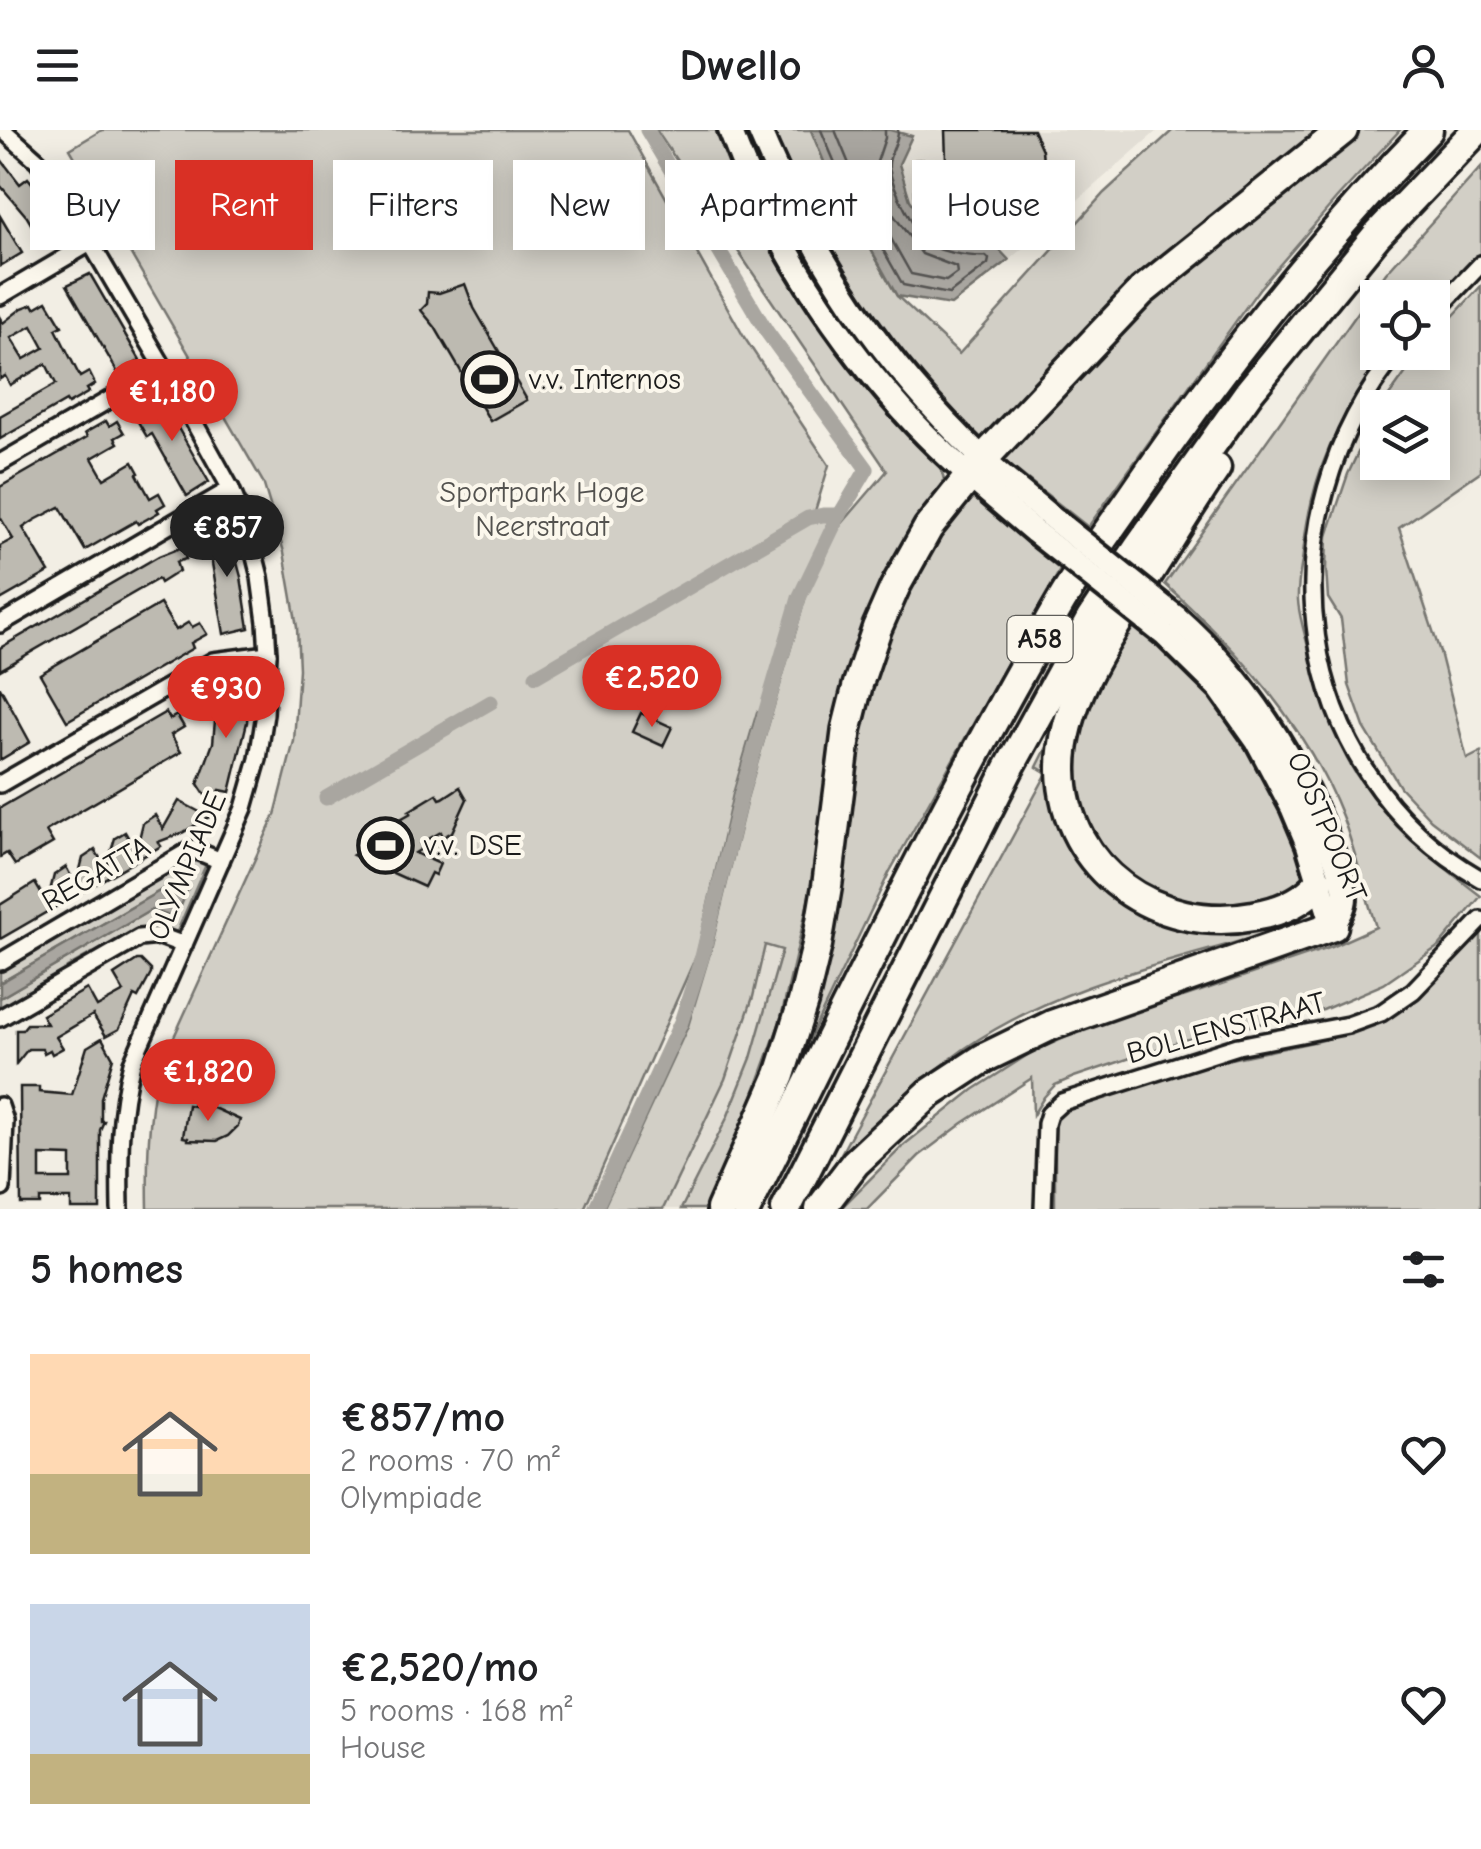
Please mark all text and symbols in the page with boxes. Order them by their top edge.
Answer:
icon: menu [30,38,85,93]
icon: person [1396,38,1451,93]
text: Dwello [679,39,802,91]
chip: Buy [30,160,155,250]
chip: Rent [175,160,313,250]
chip: Filters [333,160,493,250]
chip: New [513,160,645,250]
chip: Apartment [665,160,892,250]
chip: House [912,160,1075,250]
map controls [1360,280,1450,480]
button: locate [1360,280,1450,370]
sports icon: v.v. Internos [460,349,520,409]
pin: €1,180 [91,359,253,444]
place label: v.v. Internos [528,362,681,397]
text: €1,180 [128,373,216,410]
button: layers [1360,390,1450,480]
park label: Sportpark Hoge Neerstraat [439,475,645,544]
pin: €857 [168,495,286,580]
text: €857 [192,509,262,546]
road number: A58 [1008,616,1072,662]
pin: €2,520 [571,645,733,730]
pin: €930 [167,656,285,741]
text: €2,520 [604,659,700,696]
text: €930 [190,670,262,707]
street label: OOSTPOORT [1280,747,1374,908]
street label: OLYMPIADE [140,787,234,945]
sports icon: v.v. DSE [355,815,415,875]
place label: v.v. DSE [423,828,522,863]
street label: REGATTA [36,829,156,919]
street label: BOLLENSTRAAT [1123,985,1329,1071]
pin: €1,820 [127,1039,289,1124]
text: €1,820 [162,1053,254,1090]
icon: filters [1396,1242,1451,1297]
text: 5 homes [30,1245,183,1294]
text: €857/mo [340,1393,505,1442]
icon: home [110,1394,230,1514]
icon: heart [1396,1427,1451,1482]
text: 2 rooms · 70 m² [340,1442,560,1479]
text: Olympiade [340,1479,482,1516]
text: €2,520/mo [340,1643,539,1692]
icon: home [110,1644,230,1764]
icon: heart [1396,1677,1451,1732]
text: 5 rooms · 168 m² [340,1692,572,1729]
text: House [340,1729,426,1766]

